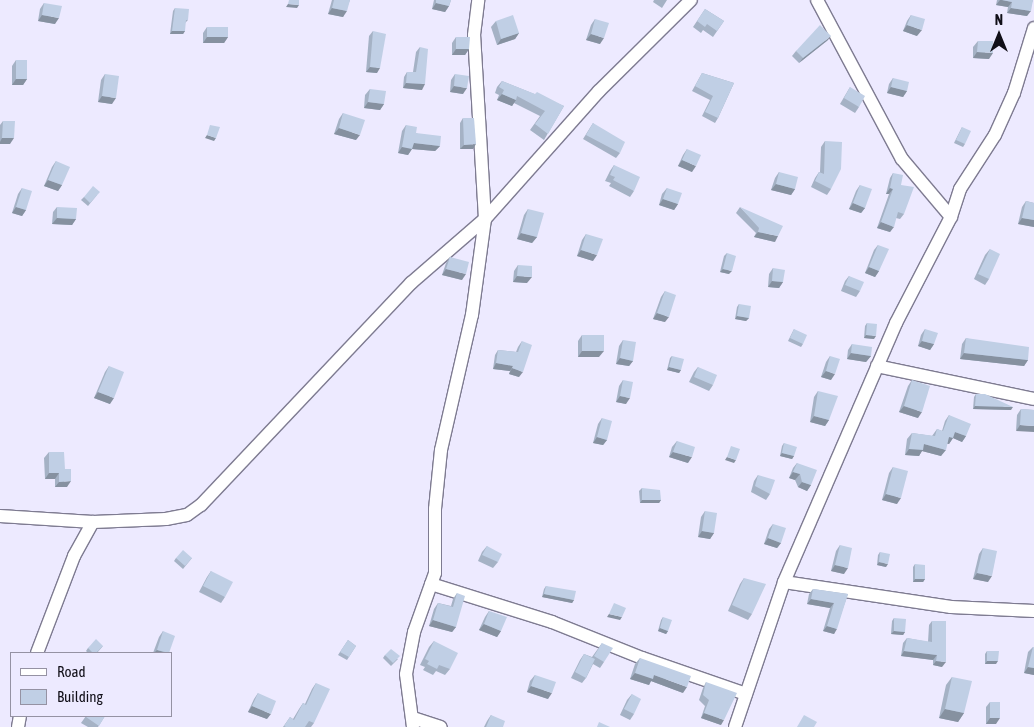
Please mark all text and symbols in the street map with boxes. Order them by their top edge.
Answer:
north arrow [974,10,1024,60]
text: N [995,12,1003,28]
legend [10,652,172,717]
text: Road [57,663,86,680]
text: Building [57,688,103,705]

